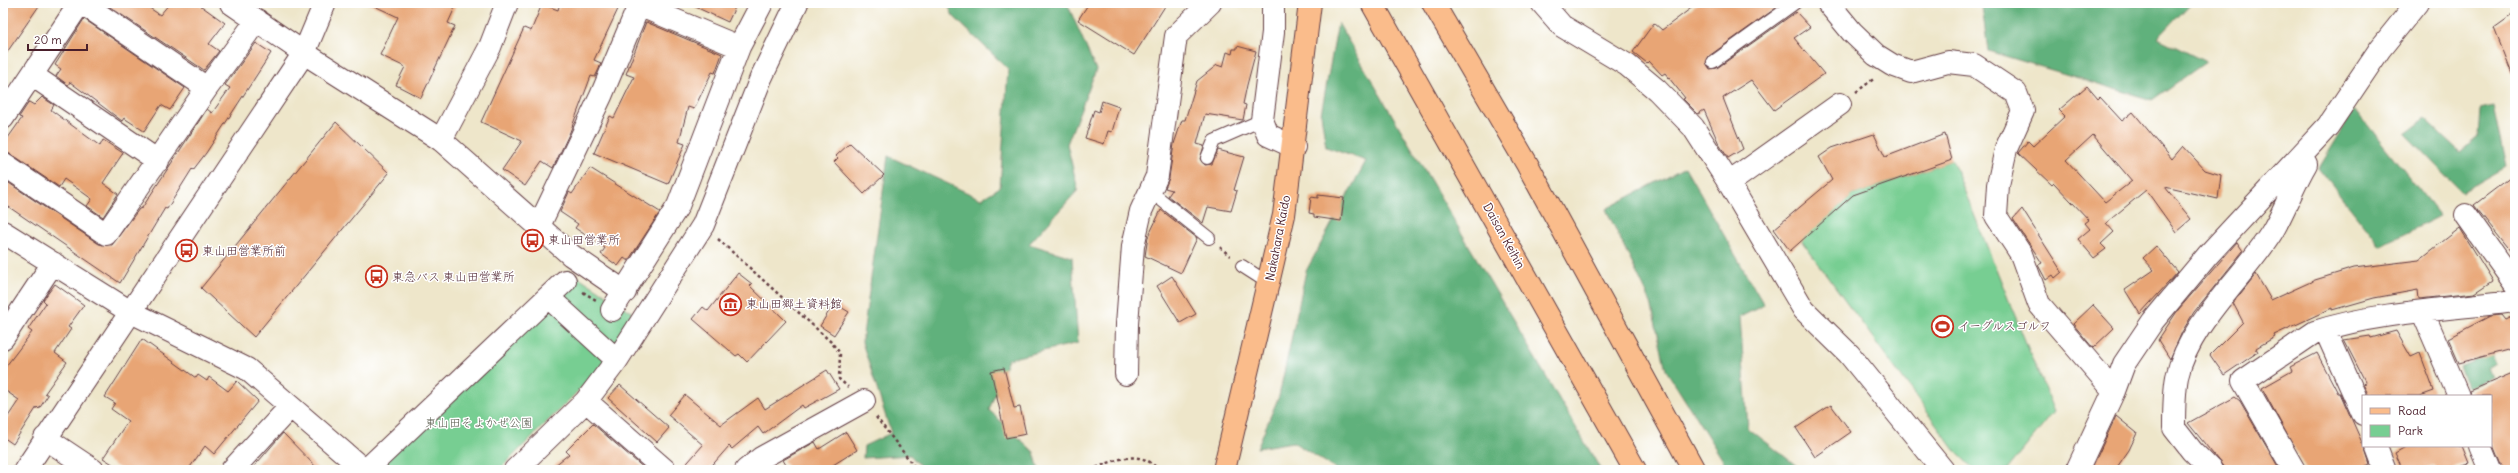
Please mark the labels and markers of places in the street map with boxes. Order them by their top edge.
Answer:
bus stop icon: 東山田営業所 [519,227,545,253]
place label: 東山田営業所 [548,232,620,247]
bus stop icon: 東山田営業所前 [174,238,200,264]
place label: 東山田営業所前 [202,243,286,258]
bus stop icon: 東急バス 東山田営業所 [363,264,389,290]
place label: 東急バス 東山田営業所 [392,269,515,284]
museum icon: 東山田郷土資料館 [717,291,743,317]
place label: 東山田郷土資料館 [746,296,842,311]
sports icon: イーグルスゴルフ [1929,313,1955,339]
place label: イーグルスゴルフ [1958,318,2051,333]

